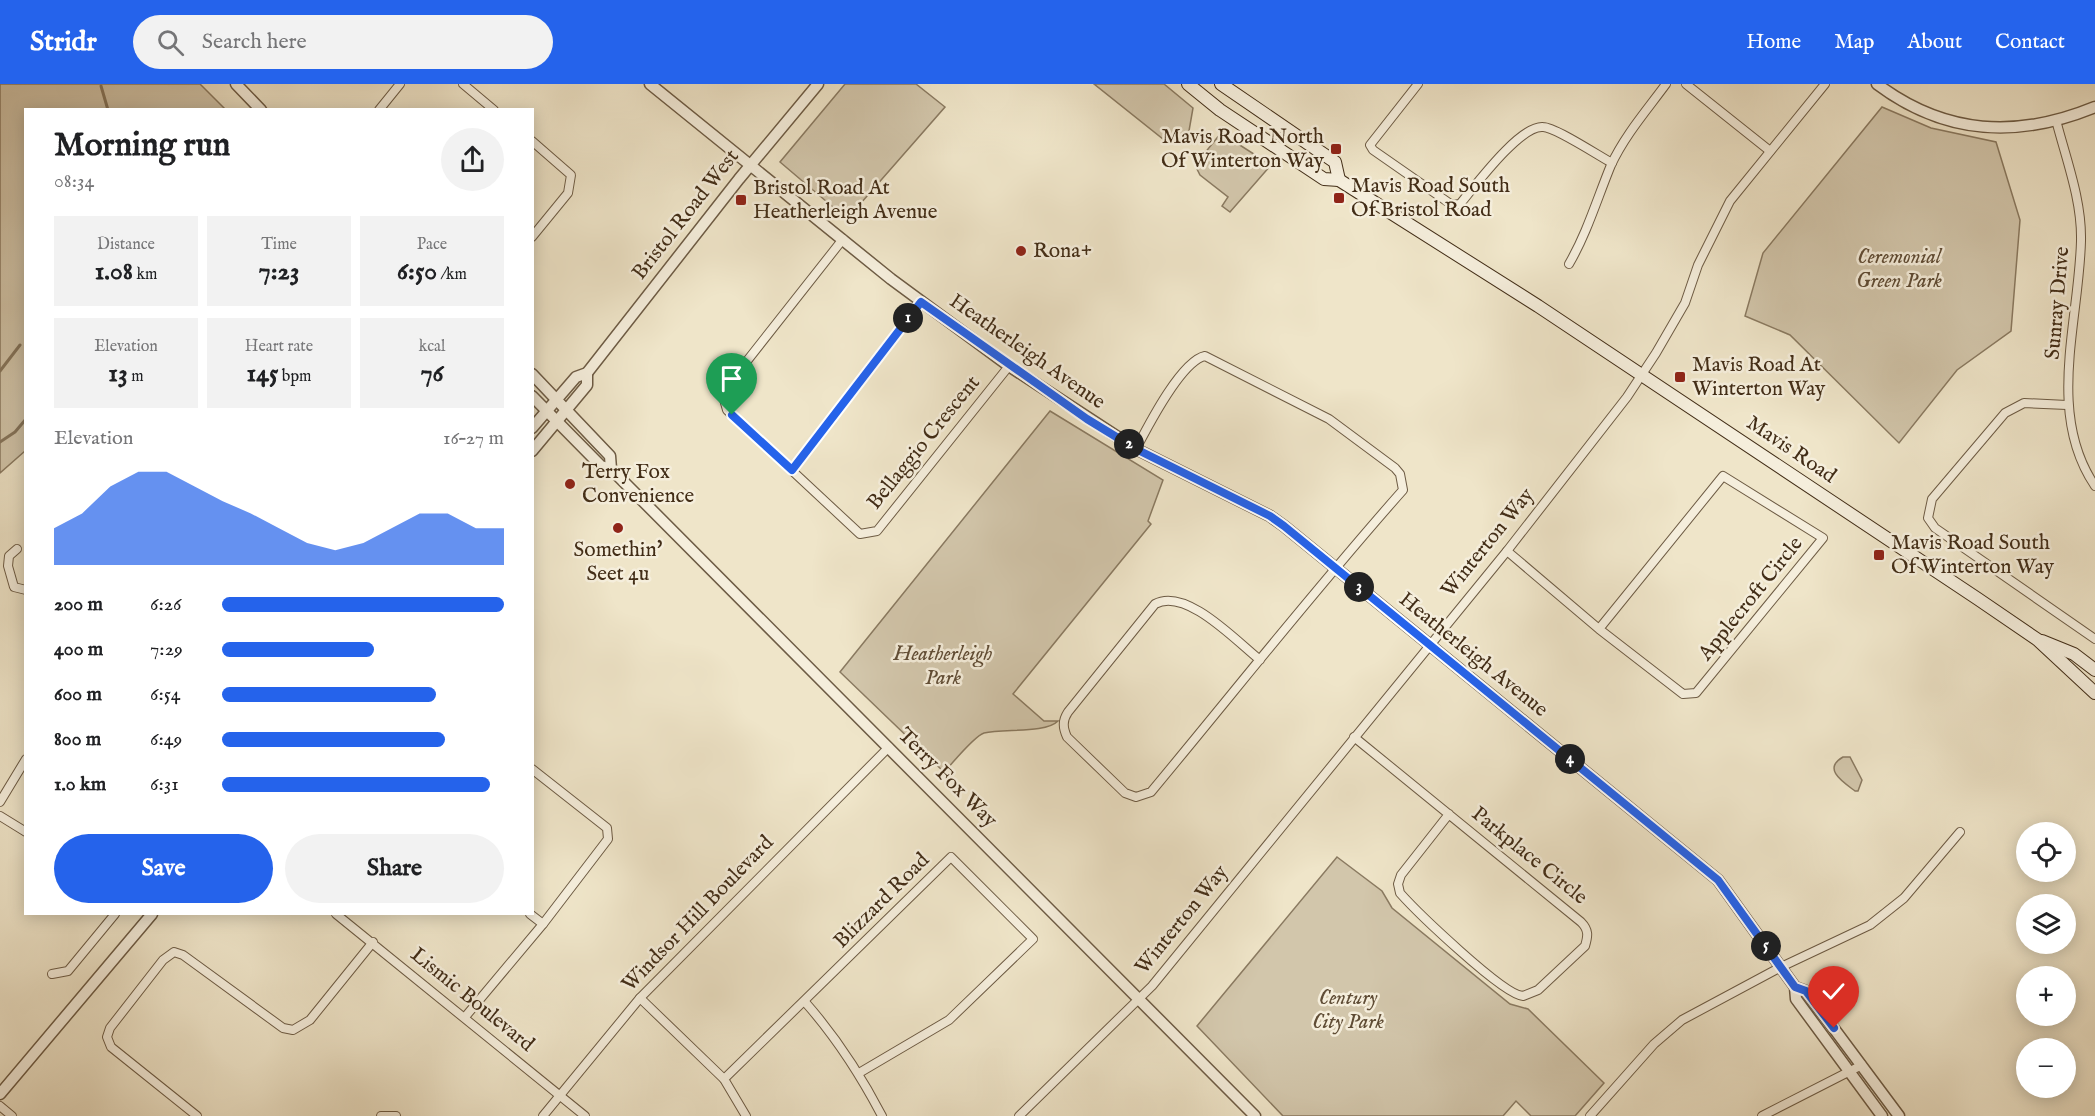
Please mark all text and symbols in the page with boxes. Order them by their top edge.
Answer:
search box [133,15,553,69]
text: Stridr [30,25,97,60]
icon: search [154,26,187,59]
text: Search here [202,28,307,56]
text: Home [1746,29,1801,56]
text: Map [1834,29,1874,56]
text: About [1907,29,1962,56]
text: Contact [1995,29,2065,56]
place label: Mavis Road North Of Winterton Way [1161,124,1325,175]
text: Morning run [54,125,230,167]
button: share [441,128,504,191]
marker: Mavis Road North Of Winterton Way [1329,142,1343,156]
street label: Bristol Road West [627,144,745,286]
text: 08:34 [54,169,94,194]
place label: Mavis Road South Of Bristol Road [1351,173,1510,224]
place label: Bristol Road At Heatherleigh Avenue [753,175,938,226]
marker: Mavis Road South Of Bristol Road [1332,191,1346,205]
marker: Bristol Road At Heatherleigh Avenue [734,193,748,207]
text: Distance [97,235,155,255]
text: Time [261,235,297,255]
text: Pace [417,235,447,255]
place label: Rona+ [1033,238,1092,265]
marker: Rona+ [1014,244,1028,258]
park label: Ceremonial Green Park [1856,244,1943,295]
street label: Sunray Drive [2040,245,2076,361]
text: 1.08 [95,255,133,288]
text: 7:23 [259,255,299,288]
text: 6:50 [397,255,437,288]
text: km [133,265,157,285]
text: /km [437,265,467,285]
street label: Heatherleigh Avenue [944,288,1111,416]
pin: 1 [893,303,923,333]
text: 1 [905,308,911,328]
text: Elevation [94,337,158,357]
text: Heart rate [245,337,313,357]
text: kcal [419,337,445,357]
place label: Mavis Road At Winterton Way [1692,352,1826,403]
pin [706,353,757,415]
text: 13 [108,357,128,390]
text: 145 [247,357,278,390]
text: 76 [420,357,444,390]
icon: arrive [715,362,748,395]
text: m [128,367,144,387]
text: bpm [278,367,311,387]
street label: Bellaggio Crescent [862,370,986,516]
marker: Mavis Road At Winterton Way [1673,370,1687,384]
street label: Mavis Road [1741,410,1842,490]
text: Elevation [54,426,133,451]
text: 16–27 m [443,426,504,451]
pin: 2 [1114,429,1144,459]
text: 2 [1125,434,1133,454]
place label: Terry Fox Convenience [582,459,695,510]
marker: Terry Fox Convenience [563,477,577,491]
street label: Winterton Way [1436,482,1541,603]
marker: Somethin' Seet 4u [611,521,625,535]
place label: Mavis Road South Of Winterton Way [1891,530,2055,581]
street label: Applecroft Circle [1692,531,1810,667]
place label: Somethin' Seet 4u [574,537,663,588]
marker: Mavis Road South Of Winterton Way [1872,548,1886,562]
pin: 3 [1344,572,1374,602]
text: 3 [1356,577,1362,597]
street label: Heatherleigh Avenue [1393,586,1553,724]
text: 200 m [54,592,103,617]
text: 6:26 [150,592,182,617]
text: 400 m [54,637,103,662]
text: 7:29 [150,637,183,662]
park label: Heatherleigh Park [893,641,993,692]
text: 600 m [54,682,102,707]
text: 6:54 [150,682,181,707]
street label: Terry Fox Way [891,722,1003,834]
text: 800 m [54,727,101,752]
text: 6:49 [150,727,182,752]
pin: 4 [1555,744,1585,774]
text: 4 [1566,749,1574,769]
text: 1.0 km [54,772,106,797]
text: 6:31 [150,772,179,797]
street label: Parkplace Circle [1465,801,1593,911]
map controls [2016,822,2076,1098]
button: locate [2016,822,2076,882]
street label: Windsor Hill Boulevard [616,829,780,998]
button: Save [54,834,273,903]
button: Share [285,834,504,903]
street label: Blizzard Road [828,847,936,955]
street label: Winterton Way [1130,859,1235,980]
button: layers [2016,894,2076,954]
pin: 5 [1751,931,1781,961]
text: 5 [1763,936,1769,956]
street label: Lismic Boulevard [405,942,540,1059]
pin [1808,966,1859,1028]
button: + [2016,966,2076,1026]
icon: check [1817,975,1850,1008]
park label: Century City Park [1312,985,1384,1036]
button: − [2016,1038,2076,1098]

